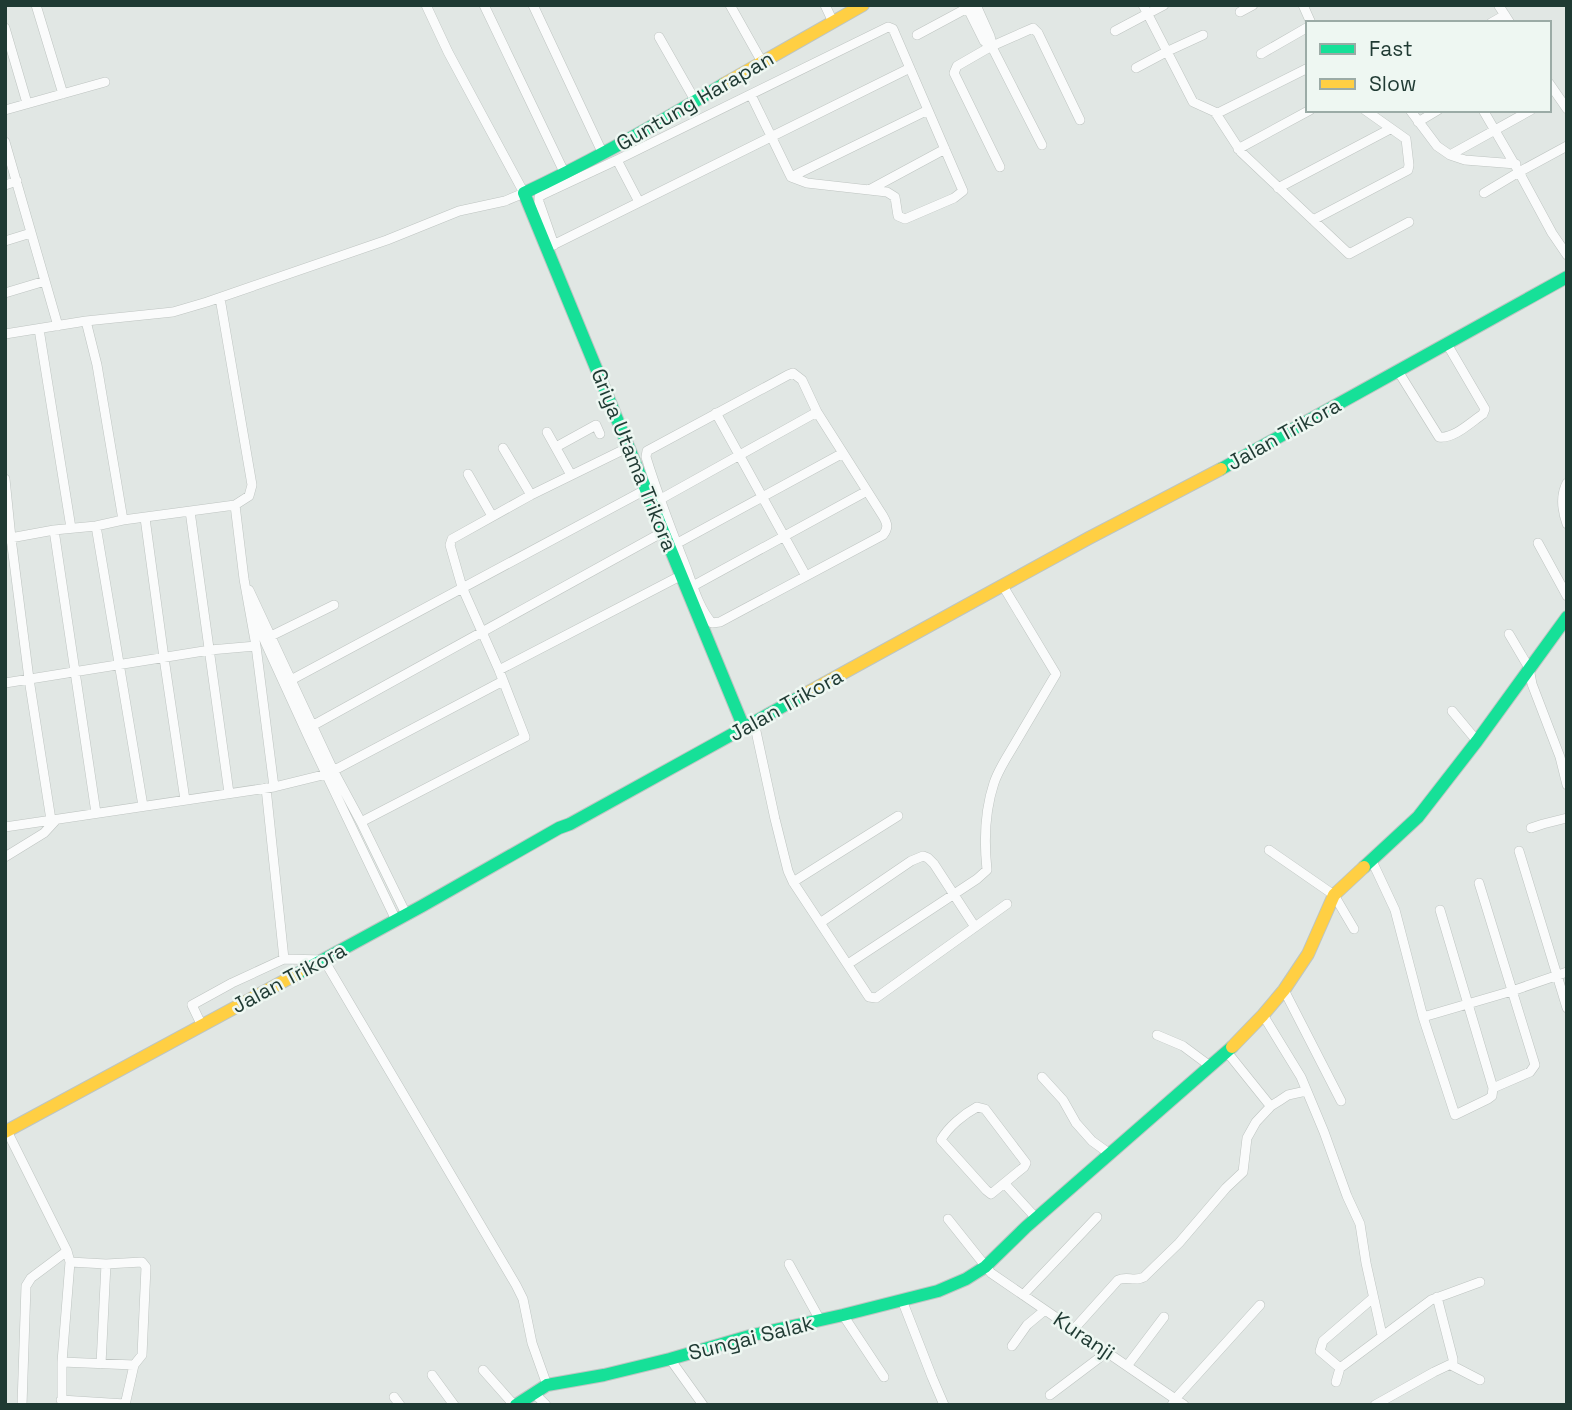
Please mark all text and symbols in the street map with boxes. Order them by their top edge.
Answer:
legend [1306,21,1551,112]
text: Fast [1369,35,1413,62]
street label: Guntung Harapan [611,44,778,157]
text: Slow [1369,70,1417,97]
street label: Griya Utama Trikora [585,364,684,555]
street label: Jalan Trikora [1222,391,1345,476]
street label: Jalan Trikora [724,662,847,747]
street label: Jalan Trikora [227,936,351,1019]
street label: Kuranji [1048,1305,1120,1366]
street label: Sungai Salak [685,1309,816,1366]

